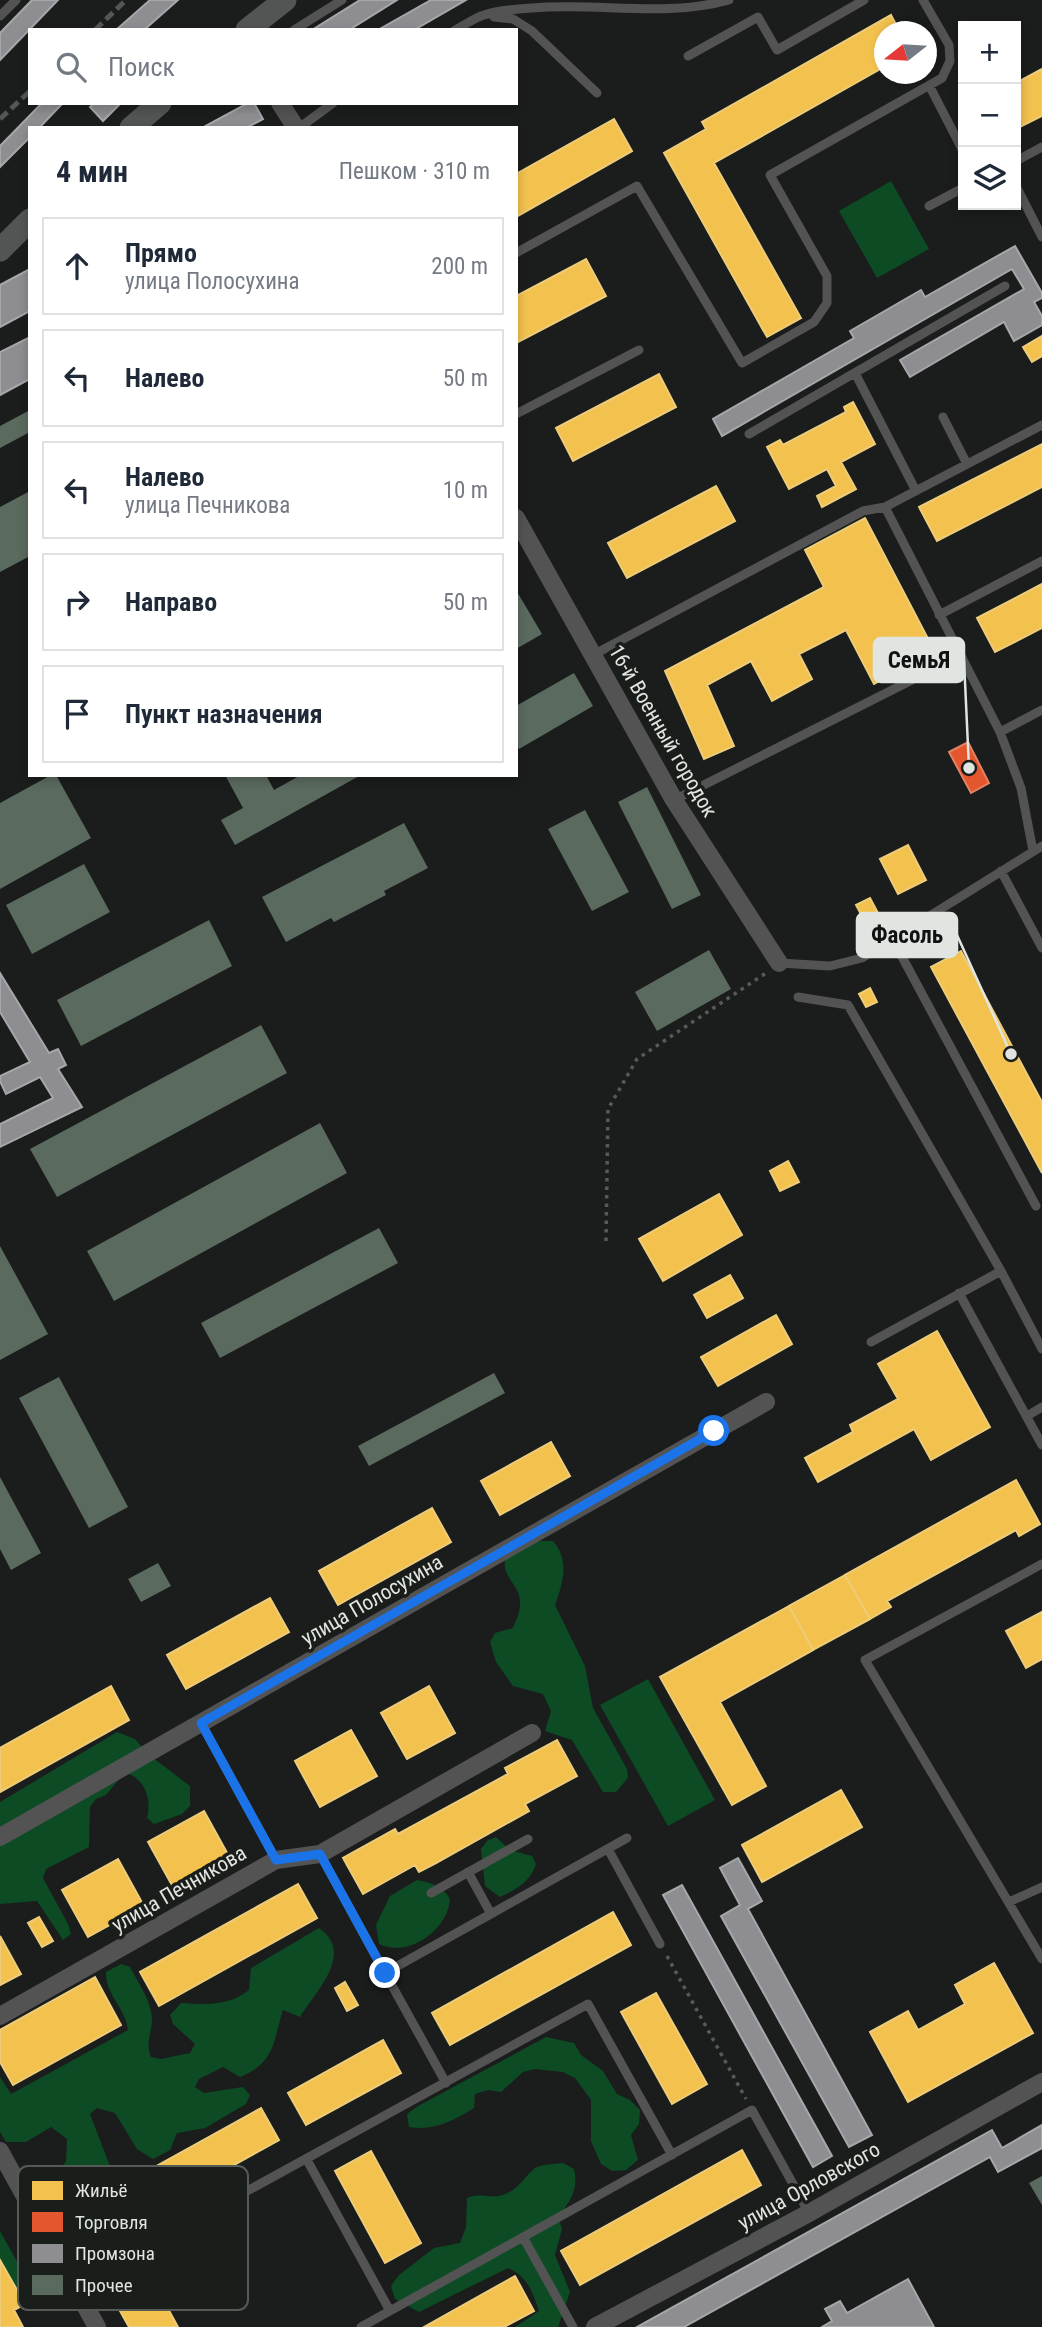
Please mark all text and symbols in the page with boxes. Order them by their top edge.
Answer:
north arrow [874,21,937,84]
map controls [958,21,1021,210]
button: + [958,21,1021,84]
search box [28,28,518,105]
icon: search [52,48,90,86]
text: Поиск [108,52,175,82]
button: − [958,84,1021,147]
button: layers [958,147,1021,210]
text: 4 мин [56,154,128,189]
text: Пешком · 310 m [339,158,490,185]
text: Прямо [125,238,197,268]
icon: ahead [58,247,96,285]
text: 200 m [431,253,488,280]
text: улица Полосухина [125,268,300,295]
icon: left [58,359,96,397]
text: Налево [125,363,205,393]
text: 50 m [443,365,488,392]
text: Налево [125,462,205,492]
icon: left [58,471,96,509]
text: 10 m [443,477,488,504]
text: улица Печникова [125,492,290,519]
icon: right [58,583,96,621]
text: Направо [125,587,217,617]
text: 50 m [443,589,488,616]
callout: СемьЯ [874,638,964,682]
street label: 16-й Военный городок [604,641,722,821]
text: СемьЯ [888,647,950,674]
icon: arrive [58,695,96,733]
text: Пункт назначения [125,699,323,729]
callout: Фасоль [857,913,957,957]
text: Фасоль [871,922,943,949]
route start [698,1415,729,1446]
street label: улица Полосухина [297,1550,447,1650]
street label: улица Печникова [108,1841,250,1937]
route end [369,1957,400,1988]
street label: улица Орловского [734,2137,884,2235]
legend [18,2166,248,2310]
text: Жильё [75,2179,127,2202]
text: Торговля [75,2211,148,2234]
text: Промзона [75,2242,155,2265]
text: Прочее [75,2274,133,2297]

